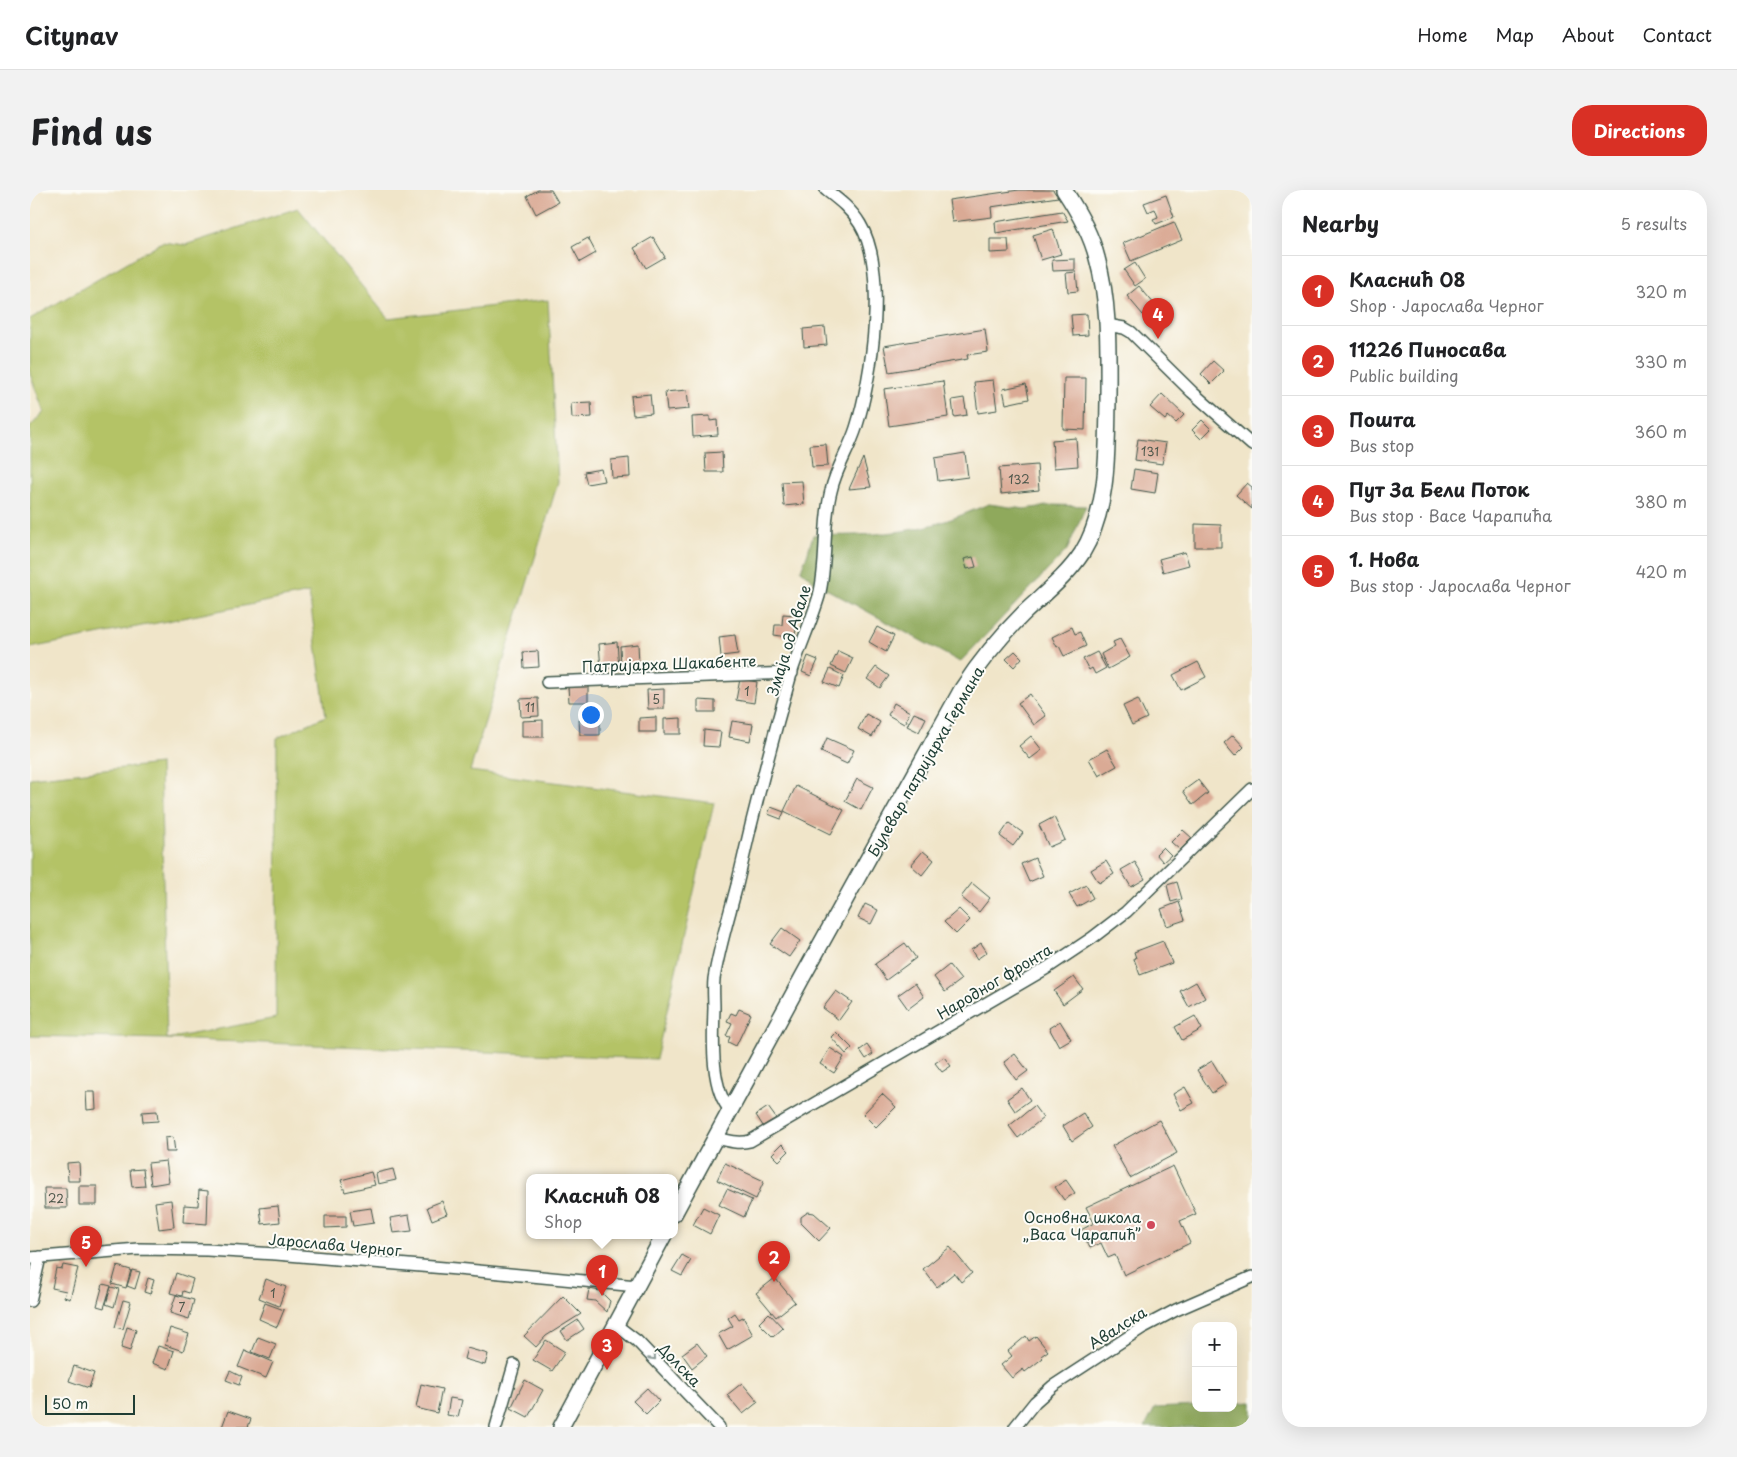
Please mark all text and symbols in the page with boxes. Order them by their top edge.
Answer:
text: Citynav [25,17,118,53]
text: Home [1417,21,1467,48]
text: Map [1495,21,1534,48]
text: About [1562,21,1614,48]
text: Contact [1642,21,1712,48]
text: Find us [30,104,152,157]
button: Directions [1572,105,1707,156]
text: Nearby [1302,207,1379,239]
text: 5 results [1620,211,1687,235]
text: Класнић 08 [1349,265,1465,293]
text: 1 [1314,279,1322,303]
text: 320 m [1636,279,1687,303]
text: Shop · Јарослава Черног [1349,293,1544,317]
pin: 4 [1142,298,1174,339]
text: 11226 Пиносава [1349,335,1507,363]
text: 2 [1312,349,1324,373]
text: 330 m [1634,349,1687,373]
text: Public building [1349,363,1459,387]
text: Пошта [1349,405,1416,433]
text: 3 [1313,419,1323,443]
text: 360 m [1635,419,1687,443]
text: Bus stop [1349,433,1414,457]
house number: 131 [1141,442,1159,460]
house number: 132 [1008,470,1030,488]
text: Пут За Бели Поток [1349,475,1529,503]
text: 4 [1313,489,1323,513]
text: 380 m [1635,489,1687,513]
text: Bus stop · Васе Чарапића [1349,503,1552,527]
text: 1. Нова [1349,545,1419,573]
text: 5 [1313,559,1323,583]
text: 420 m [1636,559,1687,583]
text: Bus stop · Јарослава Черног [1349,573,1571,597]
street label: Змаја од Авале [760,582,816,698]
street label: Патријарха Шакабенте [581,648,757,678]
street label: Булевар патријарха Германа [861,661,989,861]
house number: 1 [744,682,750,700]
house number: 5 [652,690,660,708]
house number: 11 [525,698,535,716]
your location [578,702,604,728]
street label: Народног фронта [932,937,1057,1025]
popup [526,1174,678,1239]
text: Класнић 08 [544,1181,660,1209]
house number: 22 [48,1189,64,1207]
place label: Основна школа „Васа Чарапић” [1023,1205,1142,1245]
text: Shop [544,1209,582,1233]
marker: Основна школа „Васа Чарапић” [1145,1219,1157,1231]
pin: 5 [70,1226,102,1267]
street label: Јарослава Черног [268,1227,403,1261]
pin: 2 [758,1241,790,1282]
pin: 1 [586,1255,618,1296]
house number: 1 [270,1284,276,1302]
house number: 7 [179,1298,186,1316]
street label: Авалска [1083,1300,1151,1354]
map controls [1192,1322,1237,1412]
button: + [1192,1322,1237,1367]
pin: 3 [591,1329,623,1370]
street label: Долска [652,1336,707,1392]
one-way arrow [647,1352,656,1361]
button: − [1192,1367,1237,1412]
scale bar [45,1392,135,1415]
text: 50 m [52,1393,88,1414]

